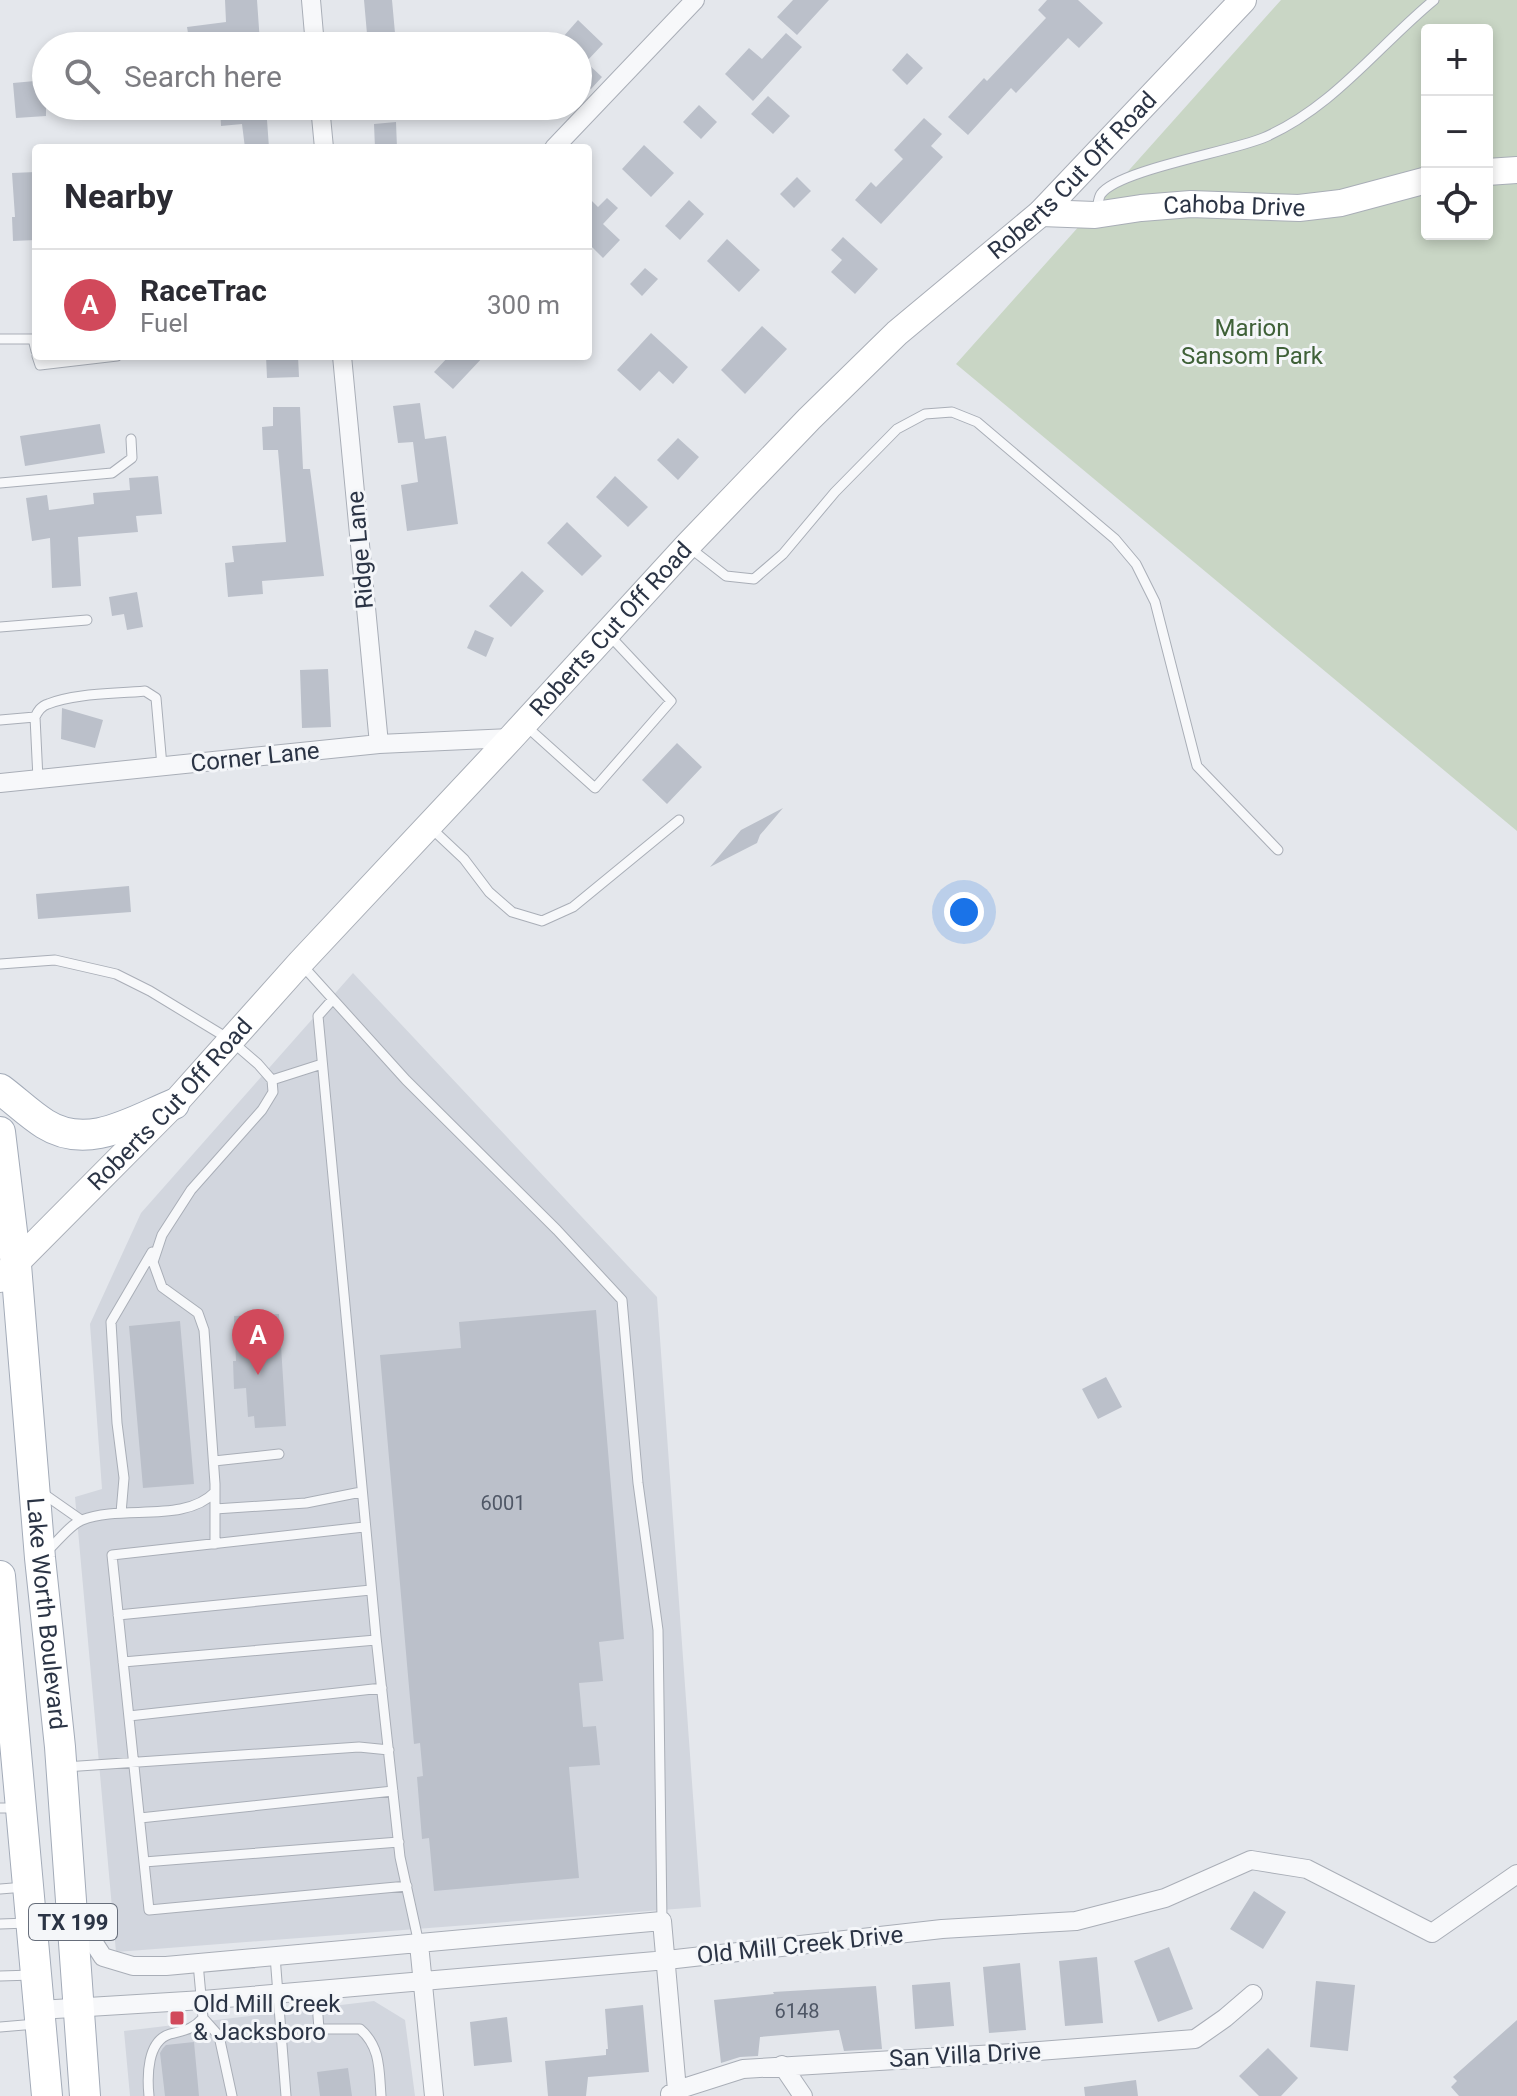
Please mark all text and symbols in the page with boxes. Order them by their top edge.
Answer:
map controls [1421,24,1493,240]
button: + [1421,24,1493,96]
search box [32,32,592,120]
icon: search [60,54,104,98]
text: Search here [124,59,282,94]
street label: Roberts Cut Off Road [982,86,1163,265]
button: − [1421,96,1493,168]
button: locate [1421,168,1493,240]
text: Nearby [64,176,173,216]
street label: Cahoba Drive [1162,190,1306,222]
text: RaceTrac [140,273,267,308]
text: A [81,290,99,320]
text: 300 m [487,290,560,320]
text: Fuel [140,308,189,338]
park label: Marion Sansom Park [1181,314,1324,370]
street label: Ridge Lane [341,490,379,610]
street label: Roberts Cut Off Road [524,536,698,722]
street label: Corner Lane [189,736,321,778]
your location [944,892,984,932]
street label: Roberts Cut Off Road [82,1012,258,1196]
pin: A [232,1309,284,1375]
house number: 6001 [481,1491,525,1515]
street label: Lake Worth Boulevard [21,1496,72,1731]
road number: TX 199 [29,1904,117,1940]
street label: Old Mill Creek Drive [695,1920,905,1970]
place label: Old Mill Creek & Jacksboro [193,1990,341,2046]
house number: 6148 [775,1999,819,2023]
marker: Old Mill Creek & Jacksboro [168,2009,186,2027]
street label: San Villa Drive [888,2037,1042,2073]

